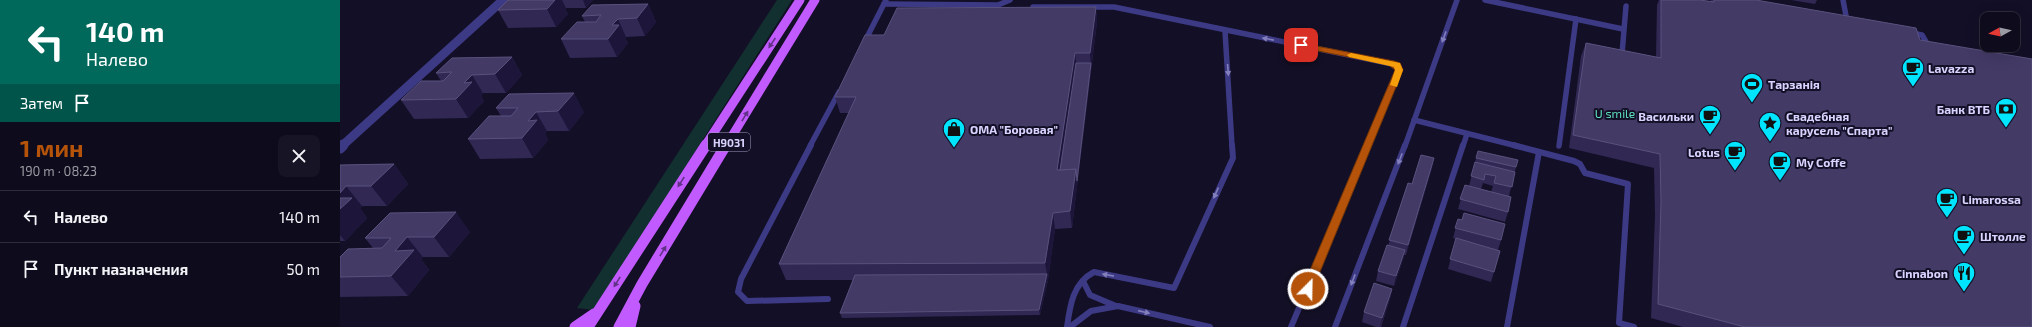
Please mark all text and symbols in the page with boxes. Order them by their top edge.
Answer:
north arrow [1980,12,2020,52]
map controls [1980,12,2020,52]
text: 140 m [86,14,164,48]
icon: left [20,16,72,68]
pin [1284,28,1318,62]
one-way arrow [1441,31,1447,43]
icon: arrive [1290,34,1312,56]
one-way arrow [1261,36,1274,42]
one-way arrow [768,38,776,48]
text: Налево [86,48,148,70]
cafe icon: Lavazza [1900,55,1926,88]
place label: Lavazza [1928,61,1974,75]
one-way arrow [1224,64,1231,76]
sports icon: Тарзанія [1739,71,1765,104]
place label: Тарзанія [1768,77,1820,91]
icon: arrive [71,92,93,114]
text: Затем [20,94,63,112]
bank icon: Банк ВТБ [1993,96,2019,129]
place label: Банк ВТБ [1937,102,1991,116]
cafe icon: Васильки [1697,103,1723,136]
park label: U smile [1595,106,1635,120]
place label: Васильки [1638,109,1694,123]
place label: Свадебная карусель "Спарта" [1786,109,1893,137]
one-way arrow [741,110,748,122]
place icon: Свадебная карусель "Спарта" [1757,110,1783,143]
shop icon: ОМА "Боровая" [941,116,967,149]
place label: ОМА "Боровая" [970,122,1058,136]
text: 1 мин [20,133,84,162]
road number: Н9031 [708,133,750,151]
button: close [278,135,320,177]
cafe icon: Lotus [1722,139,1748,172]
place label: Lotus [1688,145,1720,159]
cafe icon: My Coffe [1767,149,1793,182]
one-way arrow [1397,153,1403,165]
place label: My Coffe [1796,155,1846,170]
text: 190 m · 08:23 [20,163,97,179]
one-way arrow [678,176,685,188]
cafe icon: Limarossa [1934,186,1960,219]
one-way arrow [1213,188,1219,199]
place label: Limarossa [1962,192,2021,206]
icon: left [20,206,42,228]
text: Налево [54,208,108,226]
text: 140 m [279,208,320,226]
cafe icon: Штолле [1951,223,1977,256]
place label: Штолле [1980,229,2026,243]
one-way arrow [659,245,666,257]
icon: arrive [20,258,42,280]
text: Пункт назначения [54,260,188,278]
text: 50 m [286,260,320,278]
restaurant icon: Cinnabon [1951,260,1977,293]
place label: Cinnabon [1895,266,1948,280]
position arrow [1287,268,1329,310]
one-way arrow [1102,272,1114,278]
one-way arrow [1350,275,1356,287]
one-way arrow [614,276,621,288]
one-way arrow [1138,310,1150,316]

